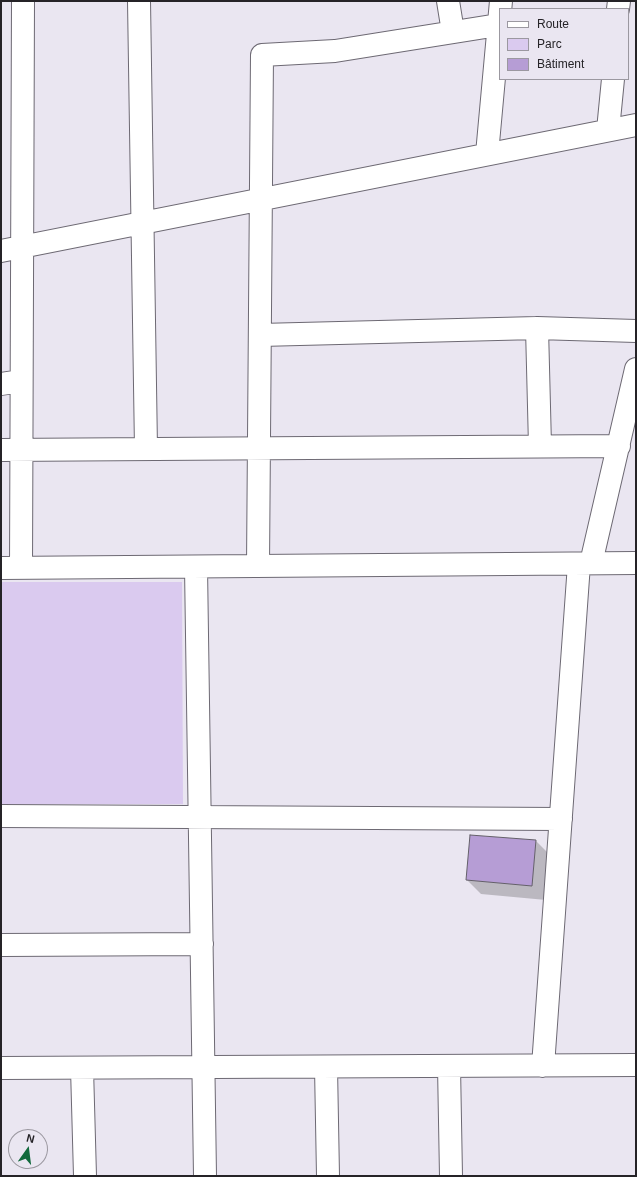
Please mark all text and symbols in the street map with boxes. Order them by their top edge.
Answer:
legend [499,8,629,80]
text: Route [537,17,569,31]
text: Parc [537,37,562,51]
text: Bâtiment [537,57,584,71]
north arrow [8,1129,48,1169]
text: N [25,1132,36,1145]

